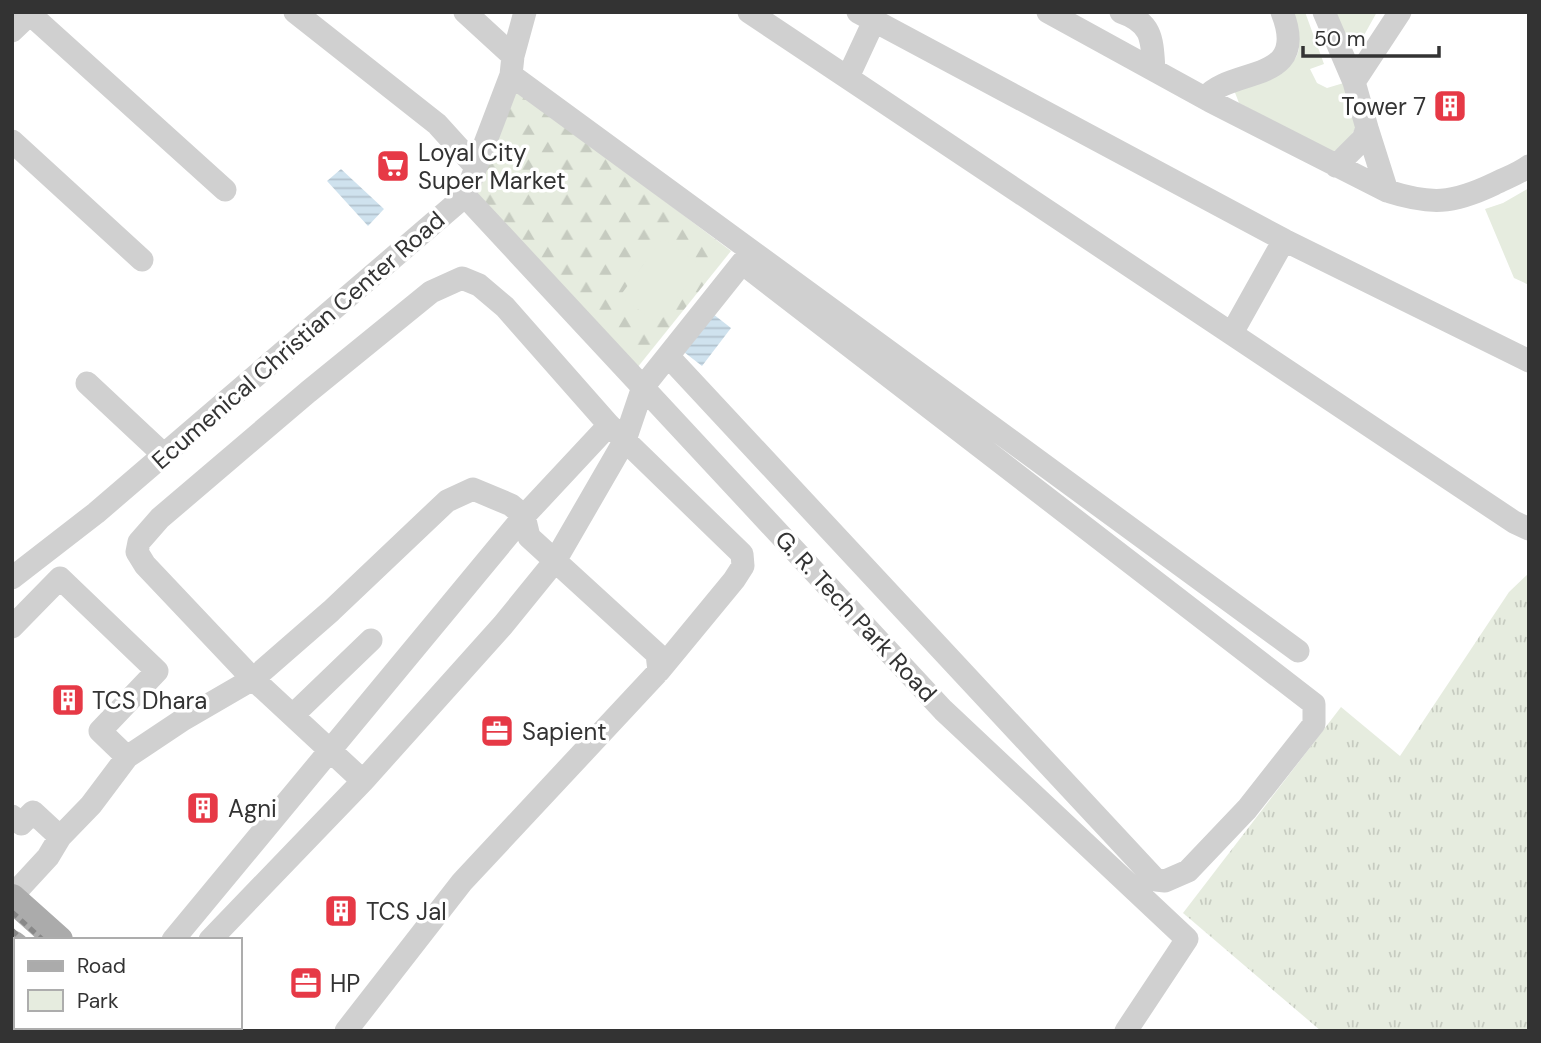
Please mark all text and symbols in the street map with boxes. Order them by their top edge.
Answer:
scale bar [1303,14,1440,58]
text: 50 m [1314,25,1365,53]
building icon: Tower 7 [1431,87,1469,125]
place label: Tower 7 [1341,91,1426,122]
place label: Loyal City Super Market [418,137,566,196]
supermarket icon: Loyal City Super Market [374,147,412,185]
street label: Ecumenical Christian Center Road [145,204,451,476]
street label: G. R. Tech Park Road [769,524,943,708]
building icon: TCS Dhara [49,681,87,719]
place label: TCS Dhara [92,685,207,716]
office icon: Sapient [478,712,516,750]
place label: Sapient [522,716,607,747]
building icon: Agni [184,789,222,827]
place label: Agni [228,793,277,824]
building icon: TCS Jal [322,892,360,930]
place label: TCS Jal [366,896,447,927]
legend [14,938,242,1029]
text: Road [77,952,126,980]
office icon: HP [287,964,325,1002]
place label: HP [330,968,360,999]
text: Park [77,987,119,1015]

